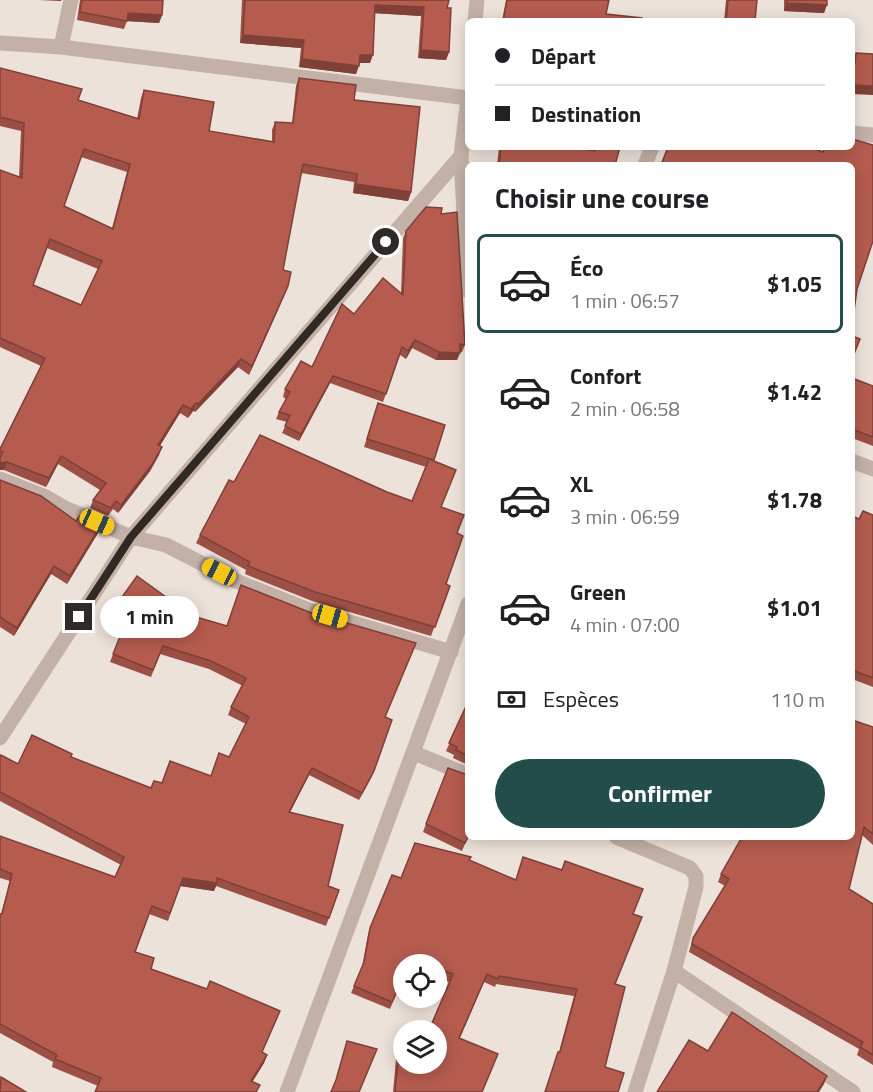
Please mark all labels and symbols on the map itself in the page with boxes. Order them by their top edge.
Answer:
route start [372,228,399,255]
car [77,506,117,538]
car [199,556,239,588]
callout: 1 min [100,596,199,638]
car [310,602,350,630]
route end [65,603,92,630]

